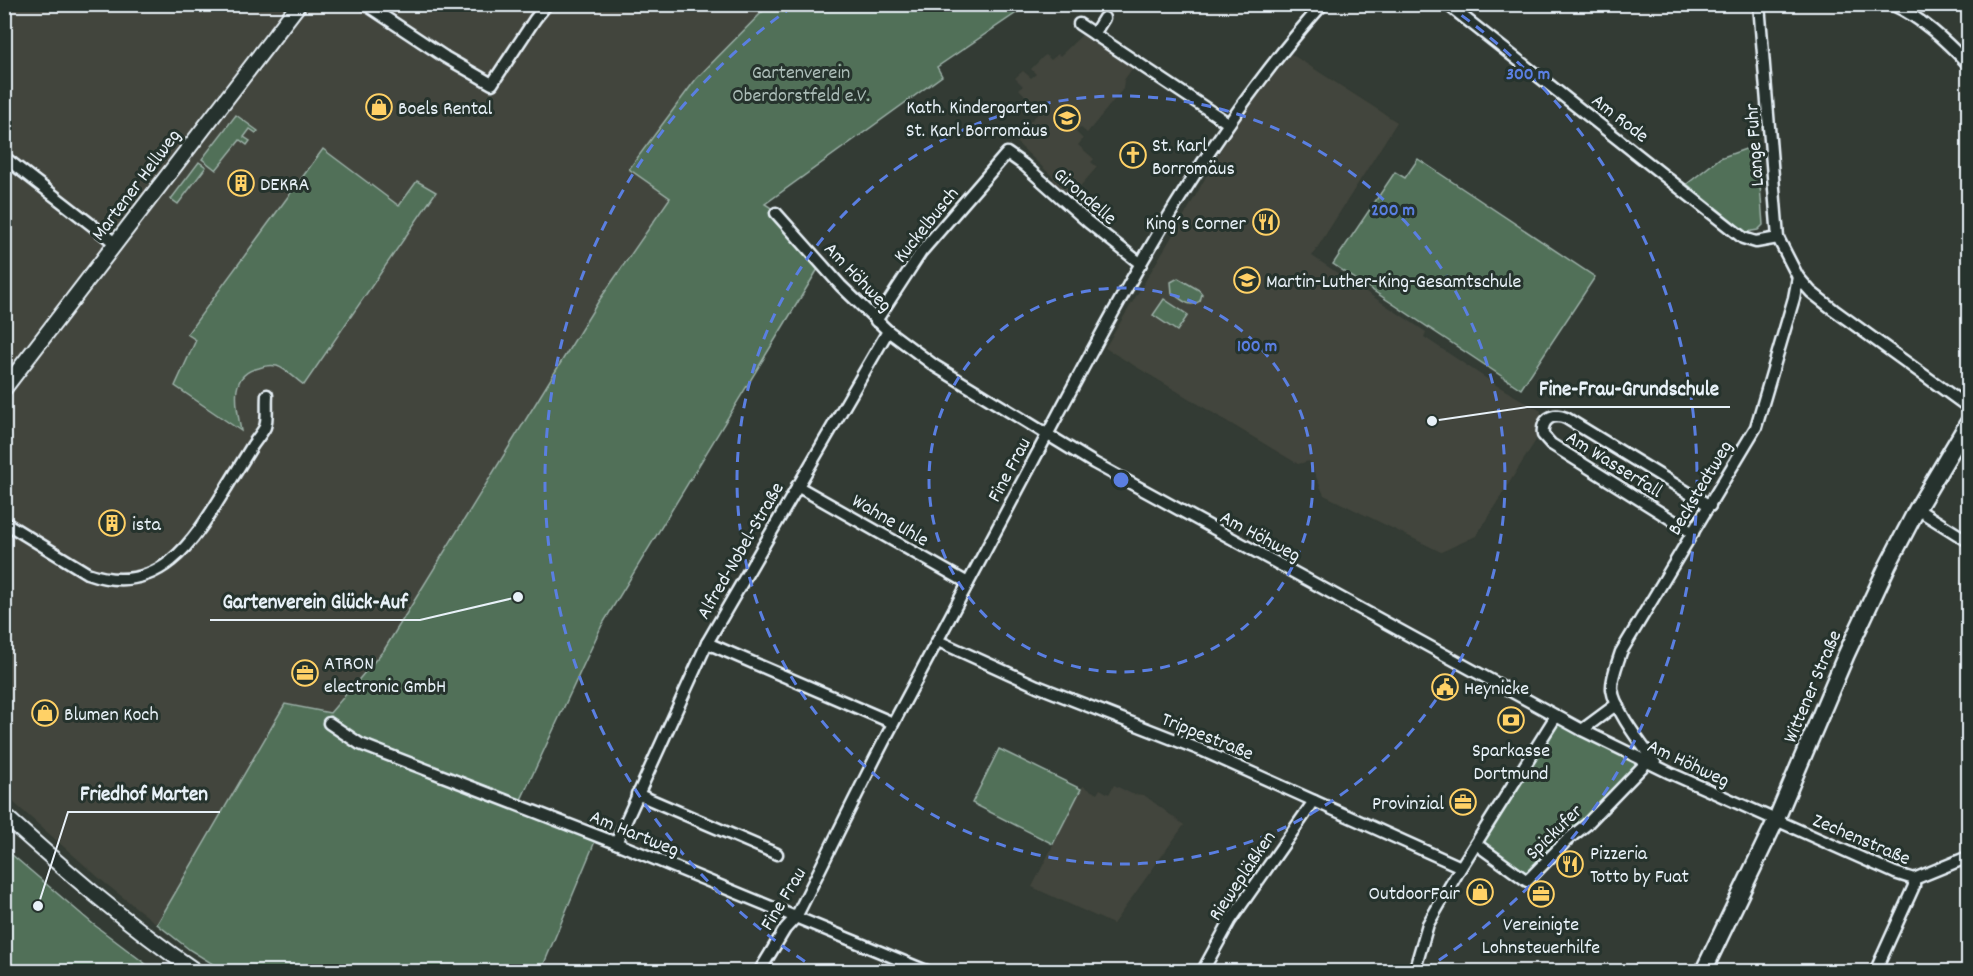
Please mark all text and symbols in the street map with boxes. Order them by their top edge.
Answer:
park label: Gartenverein Oberdorstfeld e.V. [732,60,870,111]
text: 300 m [1506,63,1550,88]
street label: Am Rode [1585,88,1654,151]
shop icon: Boels Rental [364,92,394,122]
place label: Kath. Kindergarten St. Karl Borromäus [906,95,1048,146]
place label: Boels Rental [398,96,492,124]
street label: Lange Fuhr [1739,102,1773,187]
school or university icon: Kath. Kindergarten St. Karl Borromäus [1052,103,1082,133]
street label: Martener Hellweg [86,124,189,248]
place label: St. Karl Borromäus [1152,133,1235,184]
church icon: St. Karl Borromäus [1118,140,1148,170]
street label: Girondelle [1046,162,1122,233]
building icon: DEKRA [226,168,256,198]
place label: DEKRA [260,172,309,200]
street label: Kuckelbusch [888,182,967,270]
text: 200 m [1371,199,1415,224]
restaurant icon: King´s Corner [1251,207,1281,237]
place label: King´s Corner [1145,211,1247,239]
street label: Am Höhweg [816,237,897,319]
school or university icon: Martin-Luther-King-Gesamtschule [1232,265,1262,295]
place label: Martin-Luther-King-Gesamtschule [1266,269,1522,297]
text: 100 m [1237,335,1277,360]
callout: Fine-Frau-Grundschule [1527,368,1730,407]
text: Fine-Frau-Grundschule [1539,376,1719,406]
street label: Am Wasserfall [1560,425,1667,506]
street label: Fine Frau [982,433,1039,508]
street label: Beckstedtweg [1662,436,1741,541]
centre of rings [1111,470,1131,490]
street label: Alfred-Nobel-Straße [691,478,792,625]
street label: Wahne Uhle [846,488,933,555]
street label: Am Höhweg [1214,505,1305,571]
building icon: ista [97,508,127,538]
place label: ista [132,512,161,540]
callout: Gartenverein Glück-Auf [210,581,420,620]
text: Gartenverein Glück-Auf [222,589,409,619]
street label: Wittener Straße [1777,626,1850,748]
place label: ATRON electronic GmbH [324,651,446,702]
office icon: ATRON electronic GmbH [290,658,320,688]
public building icon: Heynicke [1430,672,1460,702]
place label: Heynicke [1464,676,1529,704]
shop icon: Blumen Koch [30,698,60,728]
place label: Blumen Koch [64,702,159,730]
bank icon: Sparkasse Dortmund [1496,705,1526,735]
street label: Trippestraße [1157,707,1257,769]
street label: Am Höhweg [1642,733,1734,796]
place label: Sparkasse Dortmund [1472,738,1550,789]
callout: Friedhof Marten [68,773,220,812]
text: Friedhof Marten [80,781,208,811]
office icon: Provinzial [1448,787,1478,817]
place label: Provinzial [1372,791,1444,819]
street label: Spickufer [1520,798,1590,867]
street label: Am Hartweg [585,804,683,865]
street label: Zechenstraße [1808,808,1914,874]
street label: Riewepläßken [1203,826,1284,927]
place label: Pizzeria Totto by Fuat [1590,841,1689,892]
restaurant icon: Pizzeria Totto by Fuat [1555,849,1585,879]
street label: Fine Frau [755,863,814,937]
shop icon: OutdoorFair [1465,877,1495,907]
office icon: Vereinigte Lohnsteuerhilfe [1526,879,1556,909]
place label: OutdoorFair [1369,881,1461,909]
place label: Vereinigte Lohnsteuerhilfe [1482,912,1600,963]

